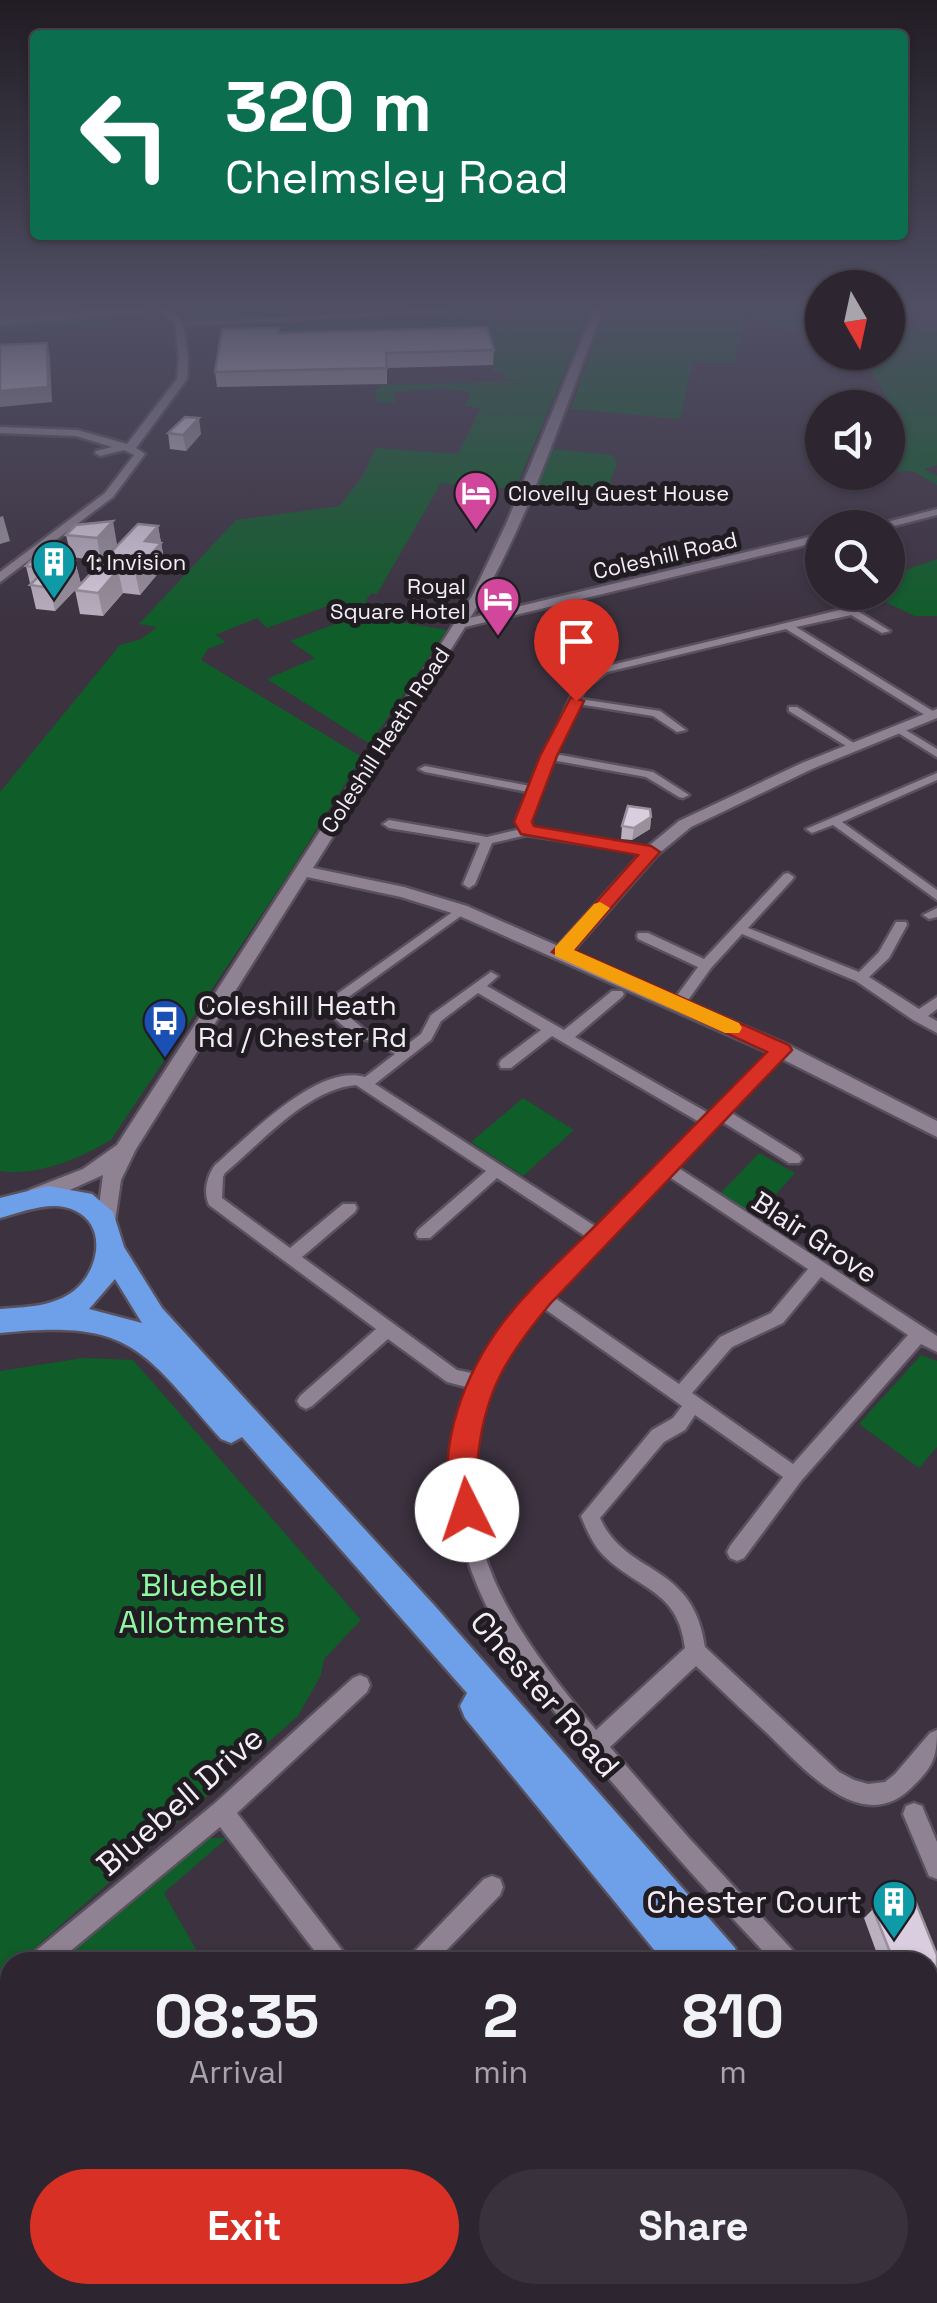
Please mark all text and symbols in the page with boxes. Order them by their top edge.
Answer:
text: 320 m [225,62,432,151]
icon: left [60,70,190,200]
text: Chelmsley Road [225,149,569,206]
north arrow [805,270,905,370]
map controls [805,270,905,610]
button: sound [805,390,905,490]
hotel icon: Clovelly Guest House [453,470,499,531]
place label: Clovelly Guest House [508,479,729,507]
button: search [805,510,905,610]
street label: Coleshill Road [590,525,740,585]
building icon: 1: Invision [31,539,77,600]
place label: 1: Invision [86,548,186,576]
place label: Royal Square Hotel [330,572,466,625]
hotel icon: Royal Square Hotel [475,576,521,637]
pin [534,599,619,702]
icon: arrive [549,614,604,669]
street label: Coleshill Heath Road [315,642,455,838]
place label: Coleshill Heath Rd / Chester Rd [198,987,407,1055]
bus stop icon: Coleshill Heath Rd / Chester Rd [142,998,188,1059]
street label: Blair Grove [745,1183,885,1291]
position arrow [415,1458,519,1562]
park label: Bluebell Allotments [119,1565,285,1642]
street label: Chester Road [462,1603,628,1785]
street label: Bluebell Drive [89,1718,271,1884]
building icon: Chester Court [871,1879,917,1940]
place label: Chester Court [646,1882,862,1922]
text: 08:35 [154,1978,319,2055]
text: 2 [483,1978,518,2055]
text: 810 [682,1978,784,2055]
text: Arrival [189,2052,284,2092]
text: min [473,2052,528,2092]
text: m [719,2052,747,2092]
button: Exit [30,2169,459,2284]
button: Share [479,2169,908,2284]

